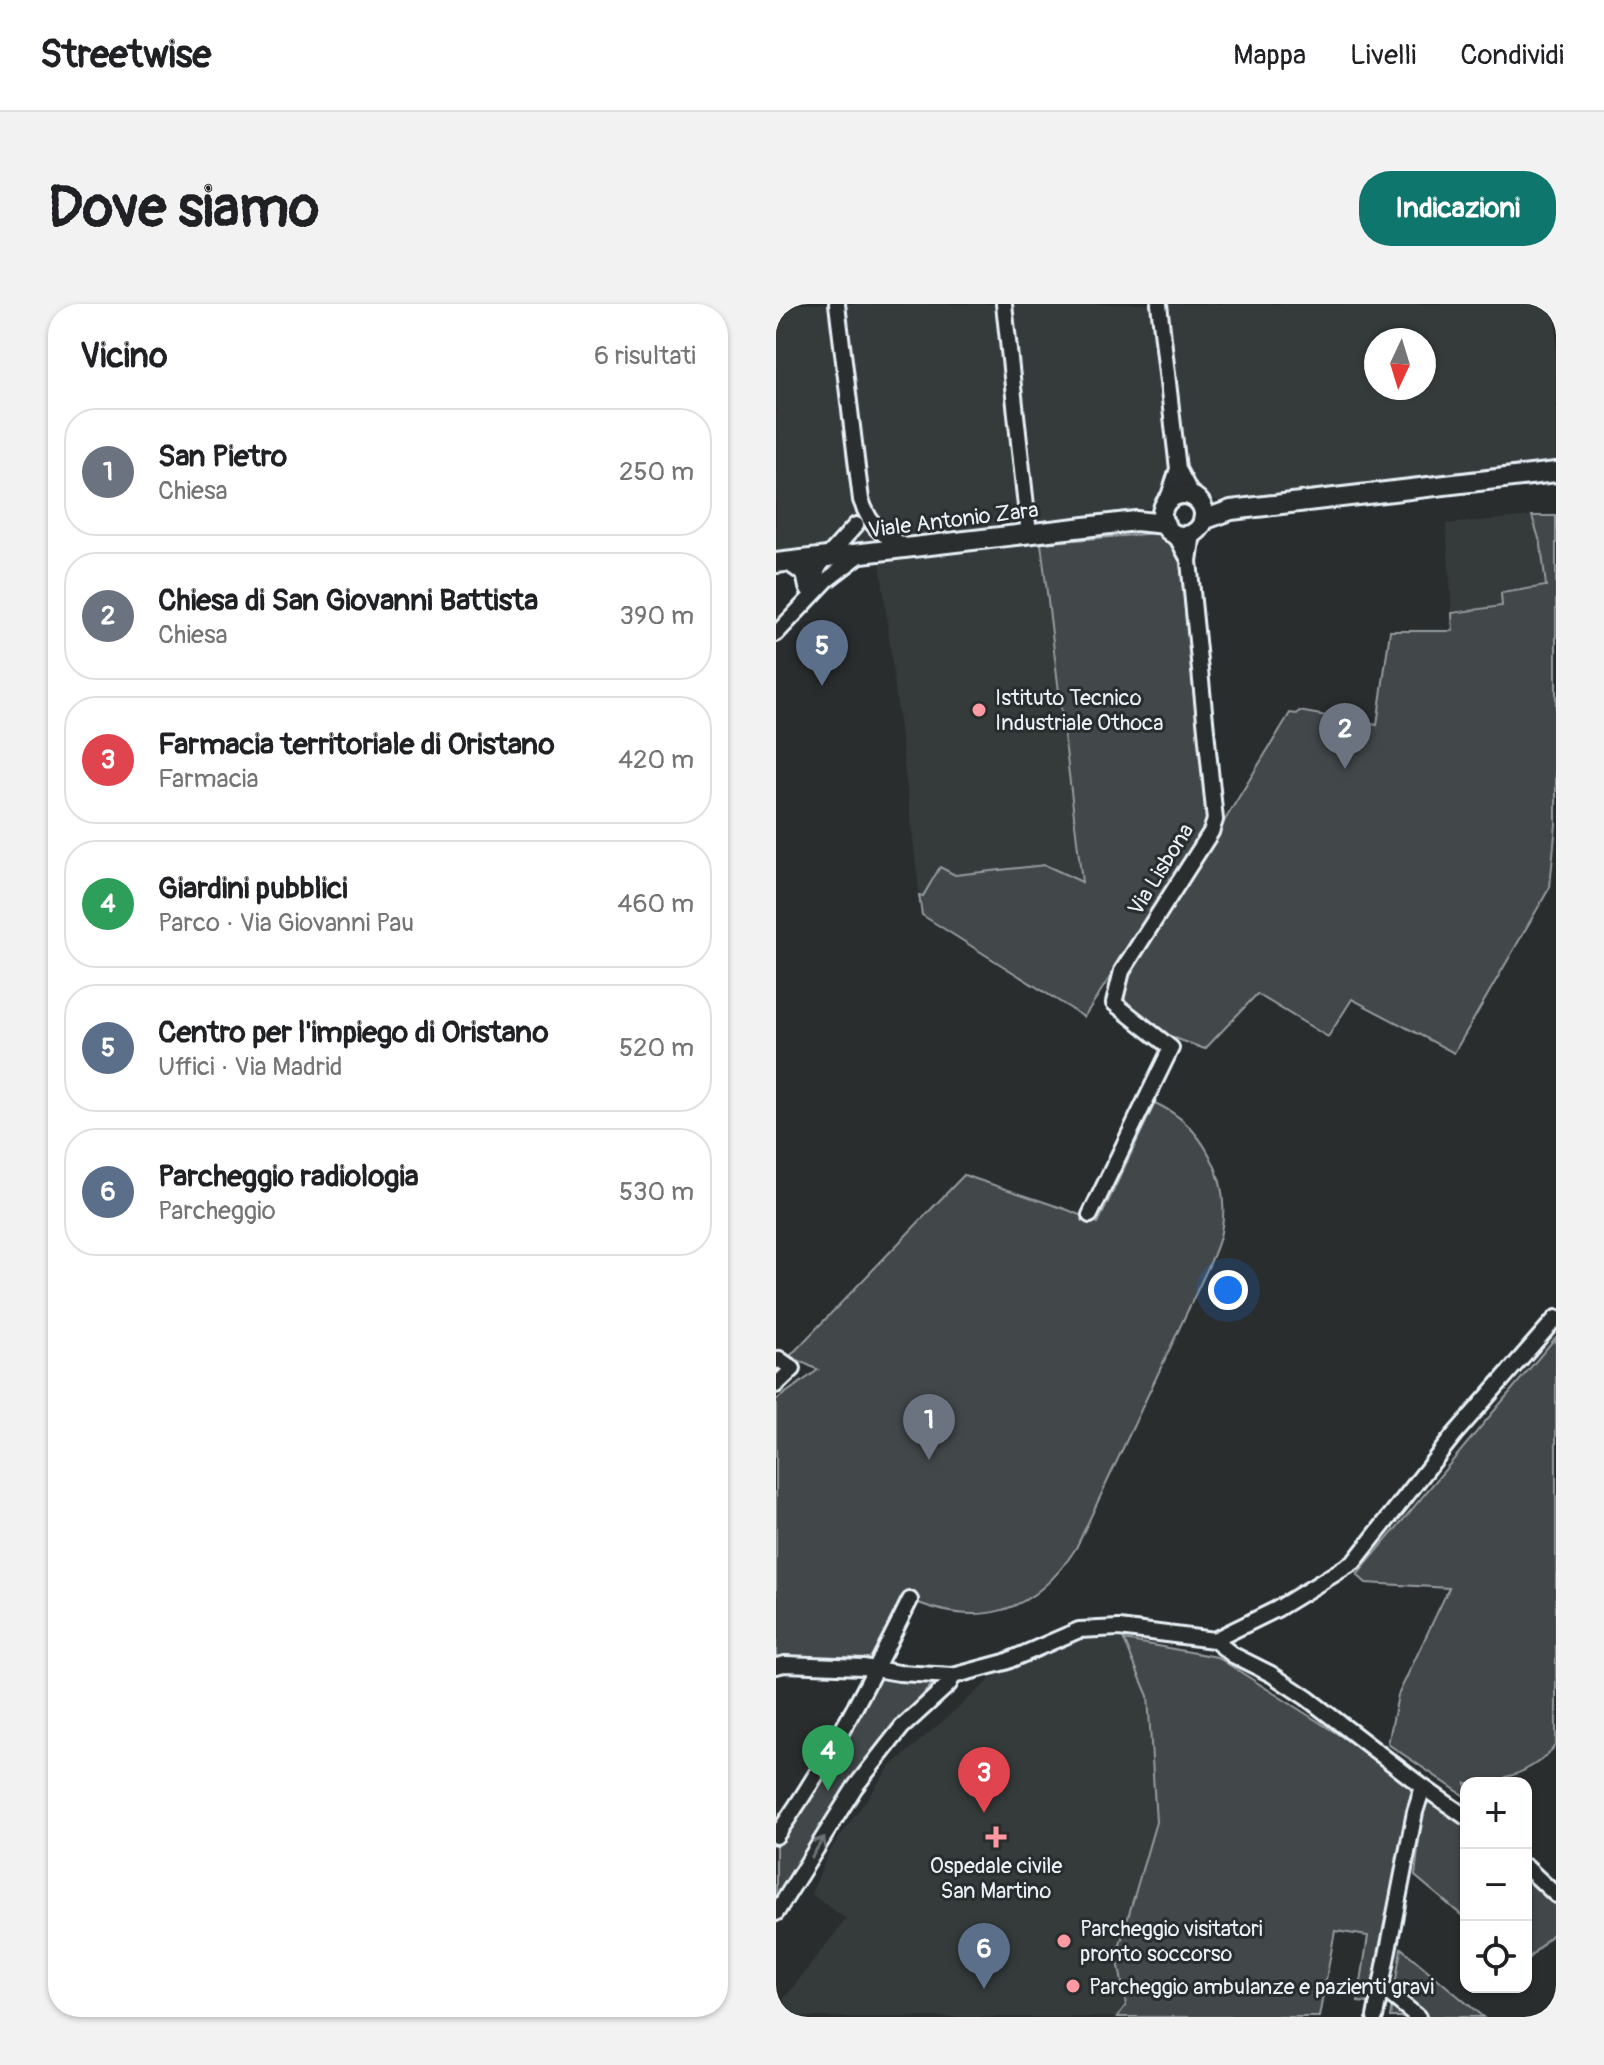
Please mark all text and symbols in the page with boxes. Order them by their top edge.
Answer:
text: Streetwise [40,31,211,79]
text: Mappa [1233,38,1306,73]
text: Livelli [1350,38,1416,73]
text: Condividi [1460,38,1564,73]
button: Indicazioni [1359,171,1556,246]
text: Dove siamo [48,174,319,243]
north arrow [1364,328,1436,400]
text: Vicino [80,335,168,378]
text: 6 risultati [594,340,696,372]
text: San Pietro [158,438,287,475]
text: 1 [103,456,113,488]
text: 250 m [619,456,694,488]
text: Chiesa [158,475,228,507]
street label: Viale Antonio Zara [866,496,1040,544]
text: Chiesa di San Giovanni Battista [158,582,538,619]
text: 2 [101,600,115,632]
text: 390 m [620,600,694,632]
text: Chiesa [158,619,228,651]
pin: 5 [796,620,848,686]
place label: Istituto Tecnico Industriale Othoca [995,684,1163,737]
marker: Istituto Tecnico Industriale Othoca [970,701,988,719]
pin: 2 [1319,703,1371,769]
text: Farmacia territoriale di Oristano [158,726,555,763]
text: 3 [101,744,115,776]
text: 420 m [618,744,694,776]
text: Farmacia [158,763,259,795]
street label: Via Lisbona [1122,818,1200,921]
text: Giardini pubblici [158,870,348,907]
text: 4 [100,888,116,920]
text: 460 m [617,888,694,920]
text: Parco · Via Giovanni Pau [158,907,414,939]
text: Centro per l'impiego di Oristano [158,1014,549,1051]
text: 5 [101,1032,115,1064]
text: 520 m [619,1032,694,1064]
text: Uffici · Via Madrid [158,1051,343,1083]
text: Parcheggio radiologia [158,1158,419,1195]
text: 6 [100,1176,116,1208]
text: 530 m [619,1176,694,1208]
text: Parcheggio [158,1195,276,1227]
your location [1208,1270,1248,1310]
pin: 1 [903,1394,955,1460]
pin: 4 [802,1725,854,1791]
pin: 3 [958,1747,1010,1813]
map controls [1460,1777,1532,1993]
button: + [1460,1777,1532,1849]
marker: Ospedale civile San Martino [985,1826,1007,1848]
one-way arrow [810,1836,826,1859]
button: − [1460,1849,1532,1921]
place label: Ospedale civile San Martino [930,1852,1062,1905]
place label: Parcheggio visitatori pronto soccorso [1080,1915,1263,1968]
button: locate [1460,1921,1532,1993]
pin: 6 [958,1923,1010,1989]
marker: Parcheggio visitatori pronto soccorso [1055,1932,1073,1950]
place label: Parcheggio ambulanze e pazienti gravi [1089,1973,1434,2001]
marker: Parcheggio ambulanze e pazienti gravi [1064,1977,1082,1995]

